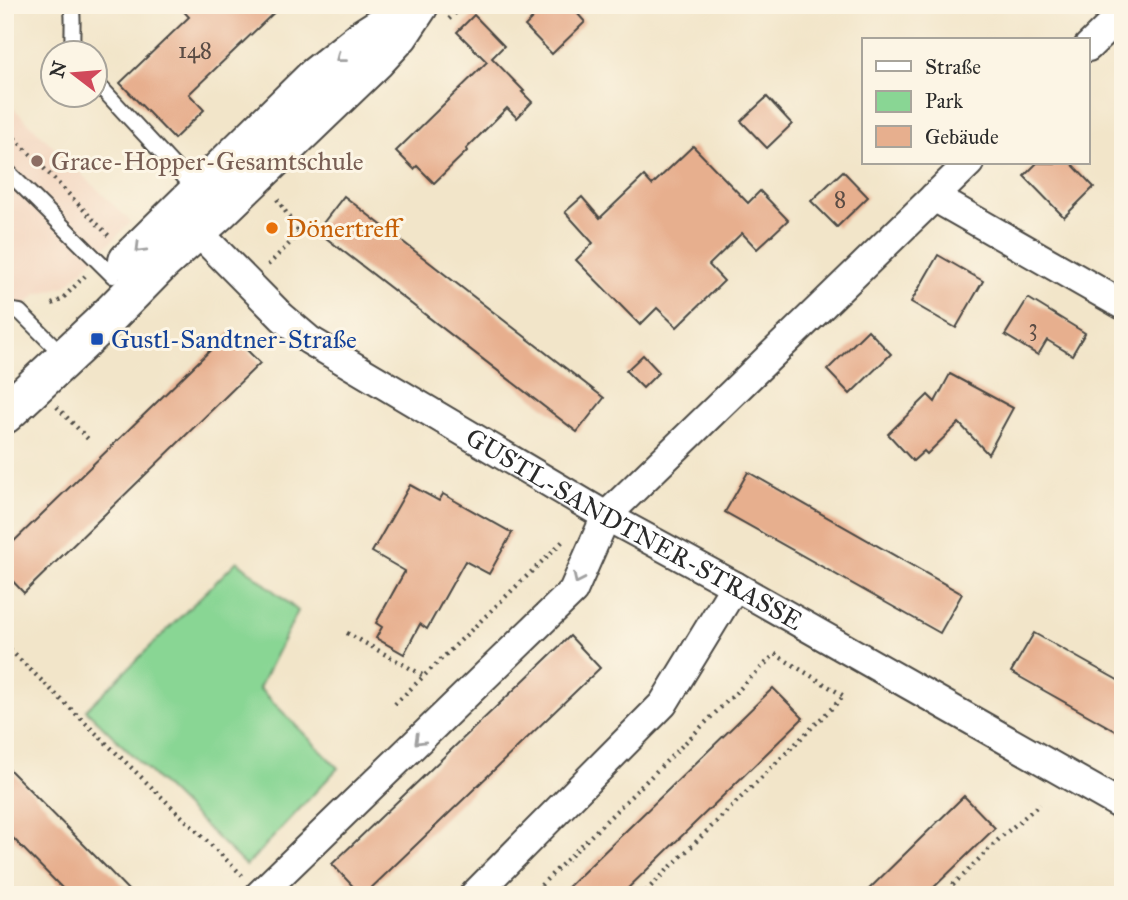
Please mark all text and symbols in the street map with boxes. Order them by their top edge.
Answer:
house number: 148 [178,36,212,64]
north arrow [38,38,108,108]
legend [862,38,1090,164]
one-way arrow [335,49,347,62]
text: Straße [925,54,981,80]
text: N [45,59,71,80]
text: Park [925,88,963,114]
text: Gebäude [925,124,999,150]
place label: Grace-Hopper-Gesamtschule [51,145,364,177]
marker: Grace-Hopper-Gesamtschule [29,153,45,169]
house number: 8 [834,185,846,213]
place label: Dönertreff [286,212,404,244]
marker: Dönertreff [264,220,280,236]
one-way arrow [135,240,148,253]
house number: 3 [1028,313,1038,341]
place label: Gustl-Sandtner-Straße [111,323,357,355]
marker: Gustl-Sandtner-Straße [89,331,105,347]
street label: GUSTL-SANDTNER-STRASSE [460,421,808,637]
one-way arrow [572,572,586,584]
one-way arrow [414,731,427,744]

